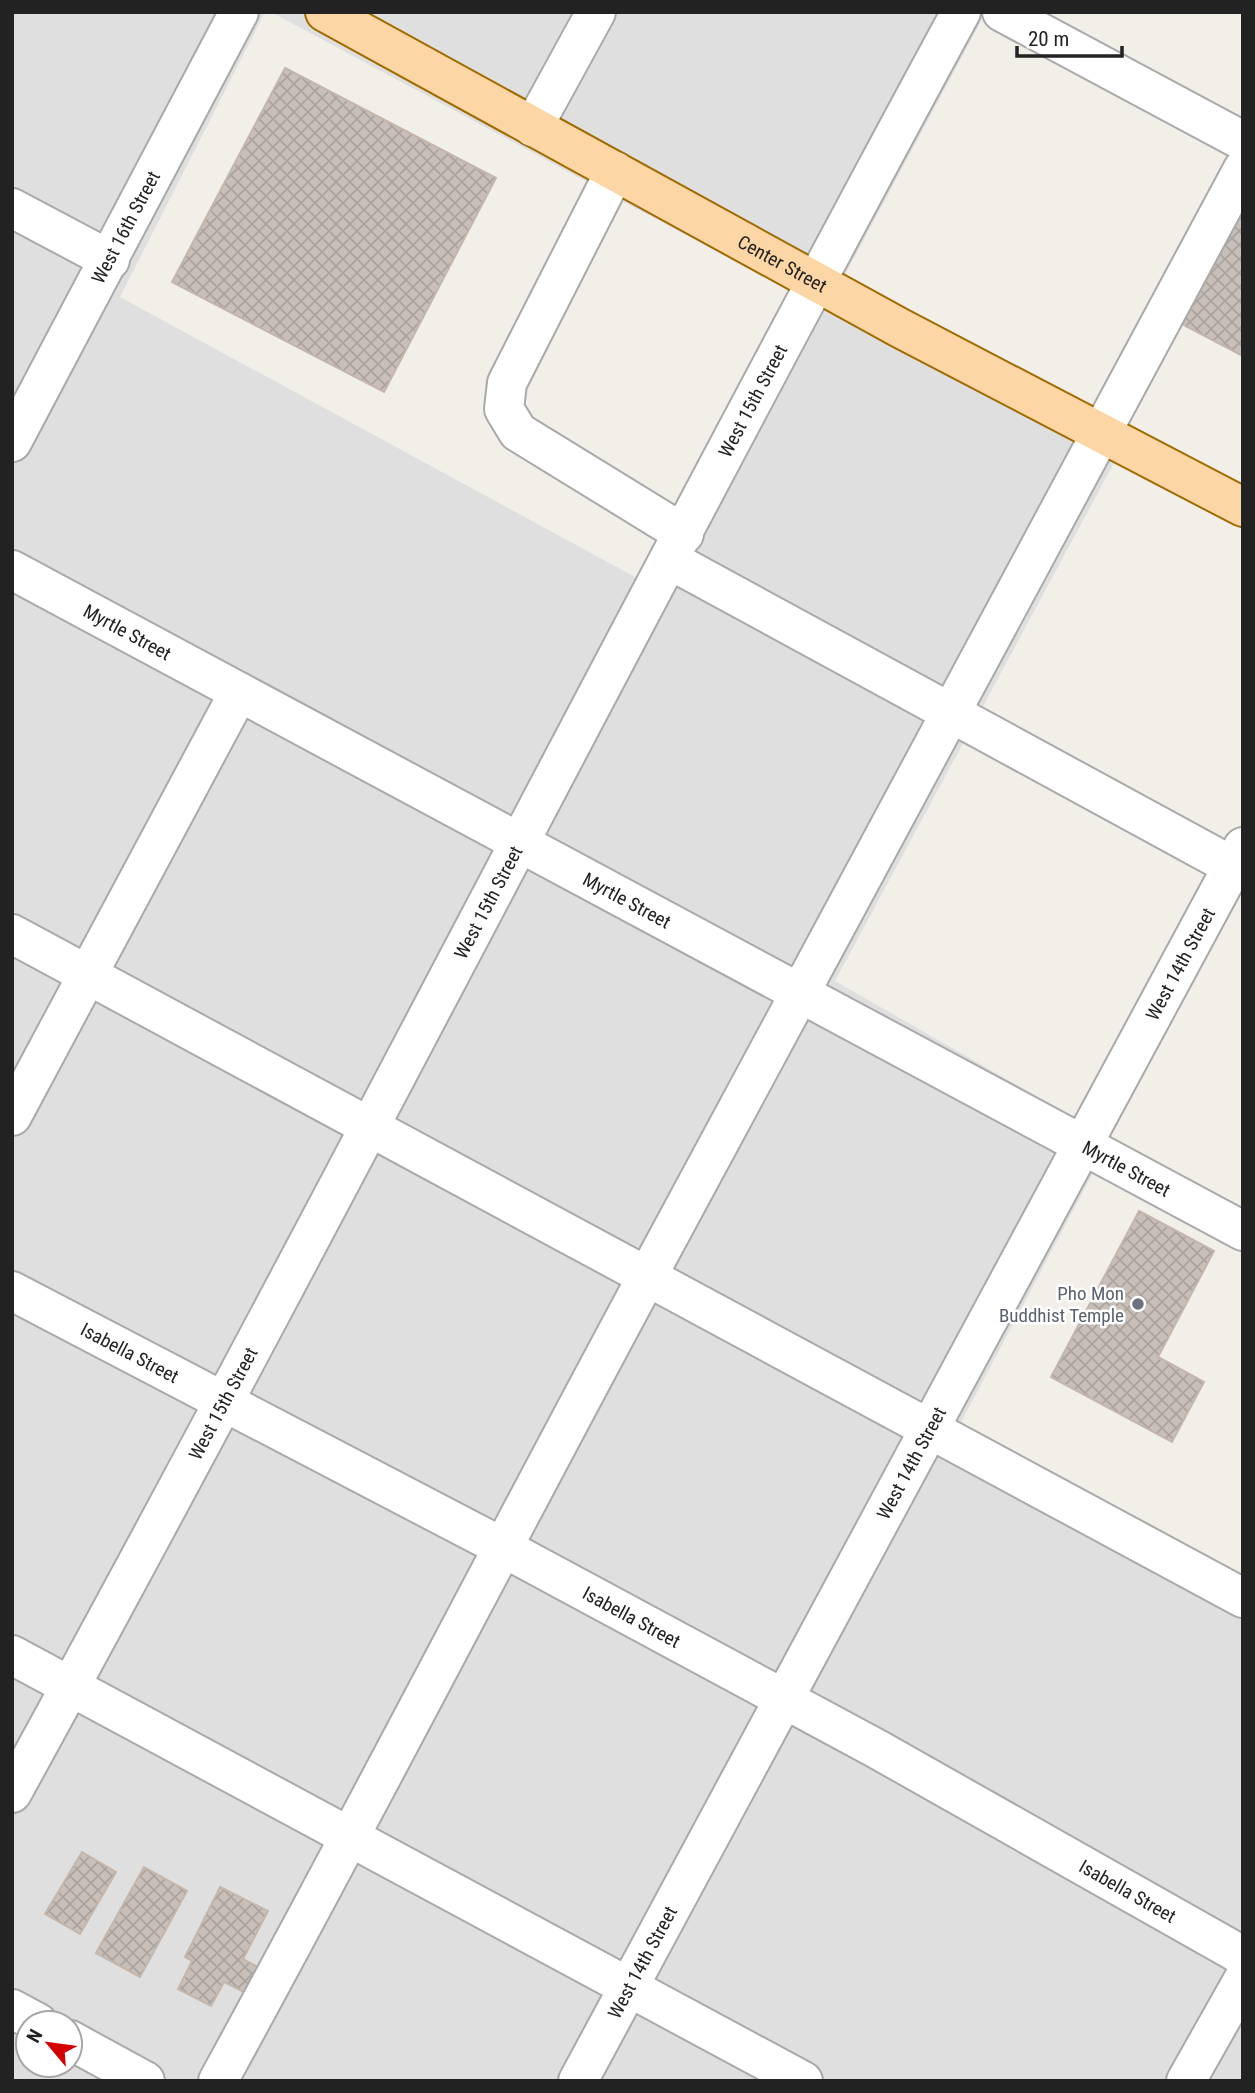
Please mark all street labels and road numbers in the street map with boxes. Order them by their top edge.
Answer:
street label: West 16th Street [87,167,165,288]
street label: Center Street [734,230,831,298]
street label: West 15th Street [714,341,792,461]
street label: Myrtle Street [79,599,175,665]
street label: West 15th Street [449,842,528,963]
street label: Myrtle Street [579,868,675,934]
street label: West 14th Street [1141,904,1220,1024]
street label: Myrtle Street [1078,1136,1174,1202]
street label: Isabella Street [77,1318,183,1388]
street label: West 15th Street [184,1343,263,1464]
street label: West 14th Street [872,1403,951,1523]
street label: Isabella Street [579,1582,684,1653]
street label: Isabella Street [1075,1855,1180,1928]
street label: West 14th Street [603,1902,682,2023]

